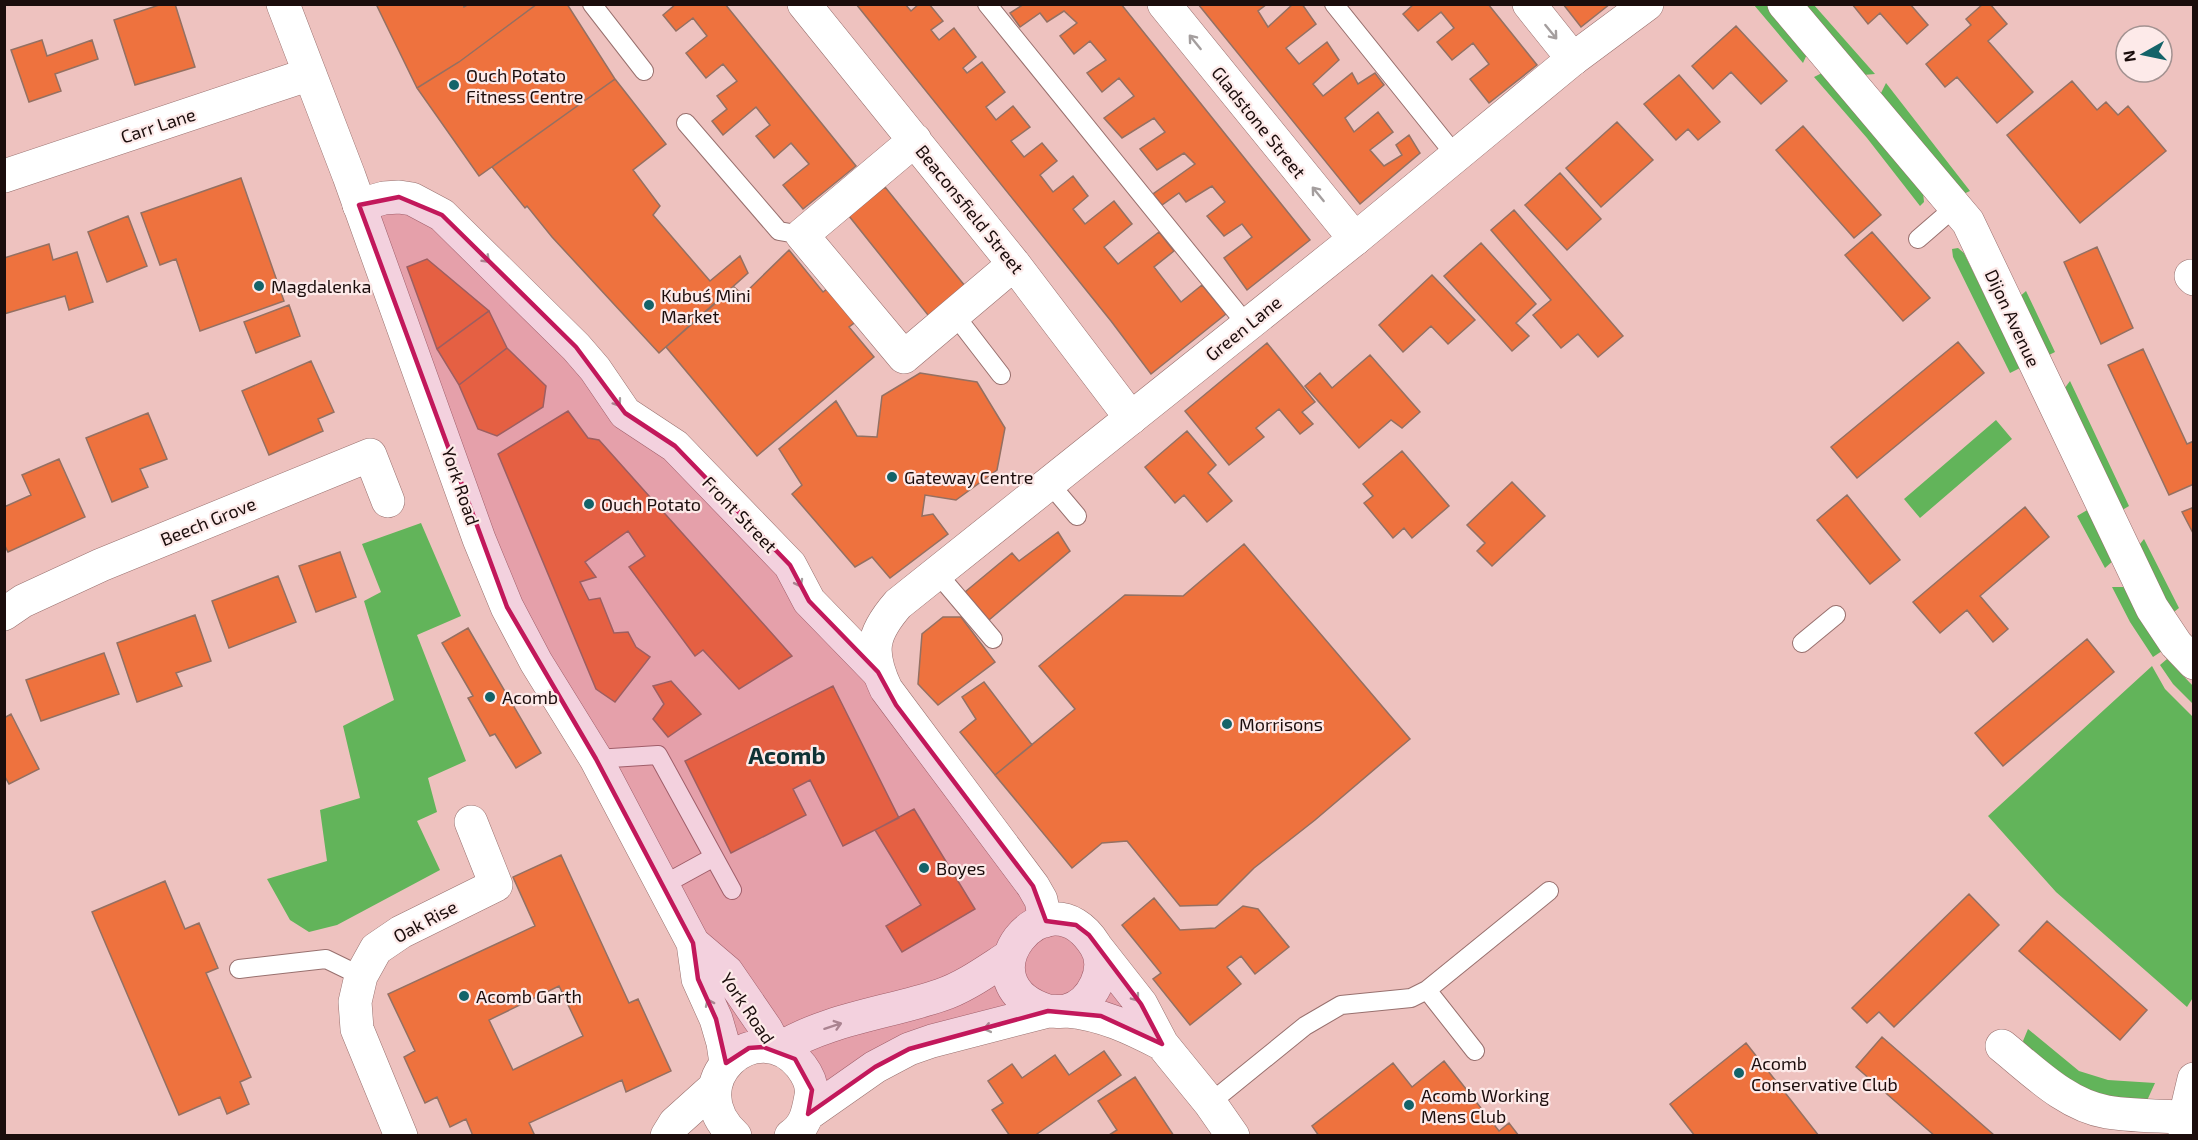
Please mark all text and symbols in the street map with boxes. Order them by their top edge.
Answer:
one-way arrow [1544,24,1558,39]
north arrow [2114,24,2174,84]
one-way arrow [1188,35,1202,50]
text: N [2118,49,2139,64]
street label: Gladstone Street [1207,62,1311,182]
place label: Ouch Potato Fitness Centre [466,64,583,107]
marker: Ouch Potato Fitness Centre [447,78,461,92]
street label: Carr Lane [118,103,198,147]
street label: Beaconsfield Street [911,140,1029,278]
one-way arrow [1312,186,1325,202]
one-way arrow [476,249,491,263]
street label: Dijon Avenue [1981,266,2045,370]
place label: Magdalenka [271,275,371,297]
marker: Magdalenka [252,279,266,293]
place label: Kubuś Mini Market [661,284,751,327]
street label: Green Lane [1201,291,1285,365]
marker: Kubuś Mini Market [642,298,656,312]
one-way arrow [609,390,621,406]
street label: York Road [437,444,485,528]
place label: Gateway Centre [904,466,1033,488]
marker: Gateway Centre [885,470,899,484]
street label: Front Street [698,471,782,557]
street label: Beech Grove [157,492,259,550]
place label: Ouch Potato [601,493,701,515]
marker: Ouch Potato [582,497,596,511]
one-way arrow [792,569,803,587]
place label: Acomb [502,686,558,708]
marker: Acomb [483,690,497,704]
place label: Morrisons [1239,713,1323,735]
marker: Morrisons [1220,717,1234,731]
district label: Acomb [748,740,826,769]
place label: Boyes [936,857,986,879]
marker: Boyes [917,861,931,875]
street label: Oak Rise [389,895,461,947]
street label: York Road [716,968,780,1048]
place label: Acomb Garth [476,985,582,1007]
one-way arrow [1127,986,1140,1002]
marker: Acomb Garth [457,989,471,1003]
one-way arrow [704,998,715,1016]
one-way arrow [823,1020,842,1031]
one-way arrow [982,1021,1001,1033]
place label: Acomb Conservative Club [1751,1052,1898,1095]
marker: Acomb Conservative Club [1732,1066,1746,1080]
place label: Acomb Working Mens Club [1421,1084,1549,1127]
marker: Acomb Working Mens Club [1402,1098,1416,1112]

